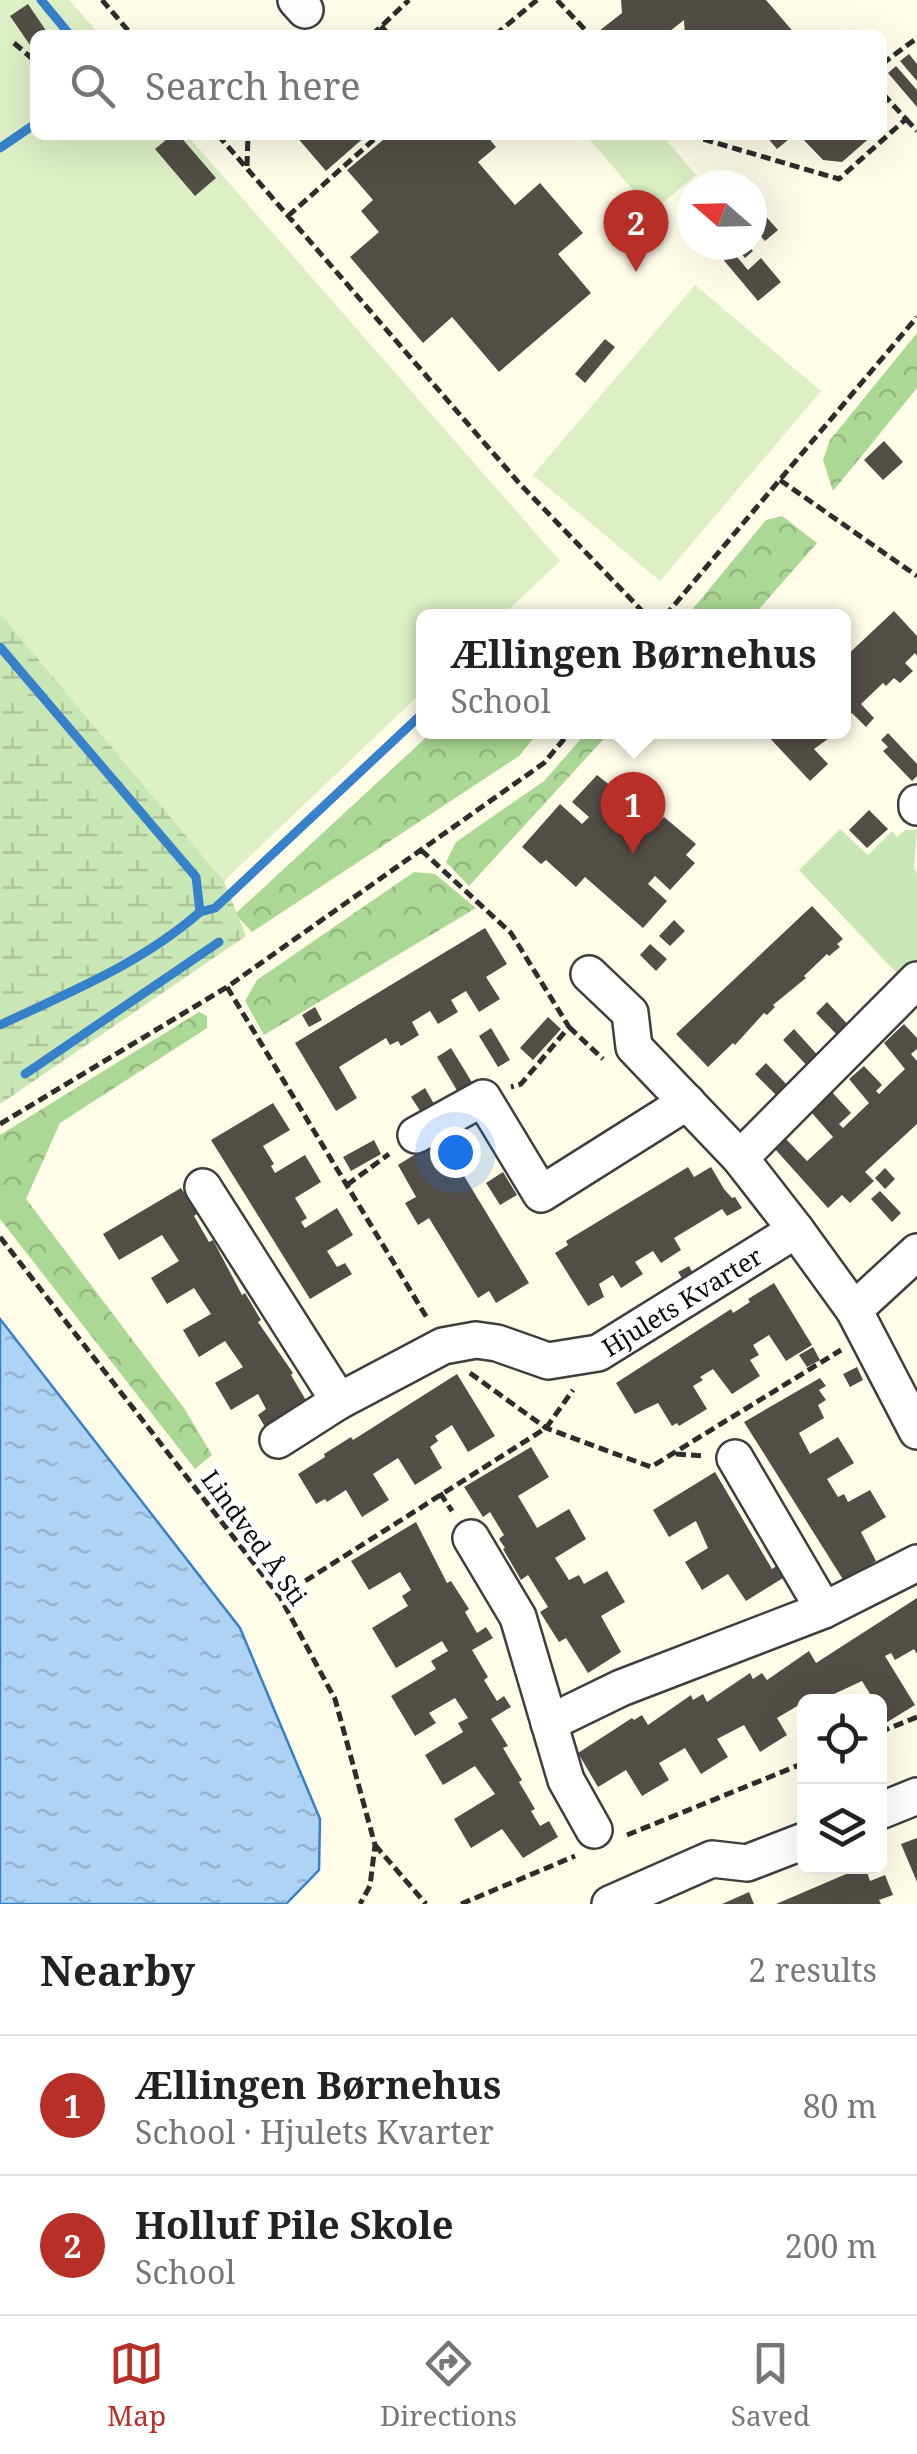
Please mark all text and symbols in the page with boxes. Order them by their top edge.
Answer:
search box [30,30,887,140]
icon: search [65,58,120,113]
text: Search here [145,59,361,111]
north arrow [677,170,767,260]
pin: 2 [604,190,668,272]
popup [416,609,851,739]
text: Ællingen Børnehus [450,627,817,679]
text: School [450,679,551,722]
pin: 1 [600,772,666,854]
your location [430,1127,481,1178]
street label: Hjulets Kvarter [595,1238,768,1364]
street label: Lindved Å Sti [194,1463,316,1611]
map controls [797,1694,887,1874]
button: locate [797,1694,887,1784]
button: layers [797,1784,887,1874]
text: Nearby [40,1941,195,1998]
text: 2 results [748,1948,877,1991]
text: Ællingen Børnehus [135,2058,501,2110]
text: 1 [63,2084,82,2127]
text: 80 m [803,2084,877,2127]
text: School · Hjulets Kvarter [135,2110,494,2153]
text: Holluf Pile Skole [135,2198,453,2250]
text: 2 [63,2224,82,2267]
text: 200 m [785,2224,877,2267]
text: School [135,2250,235,2293]
tab: Map [107,2336,166,2434]
tab: Directions [380,2336,517,2434]
tab: Saved [731,2336,810,2434]

